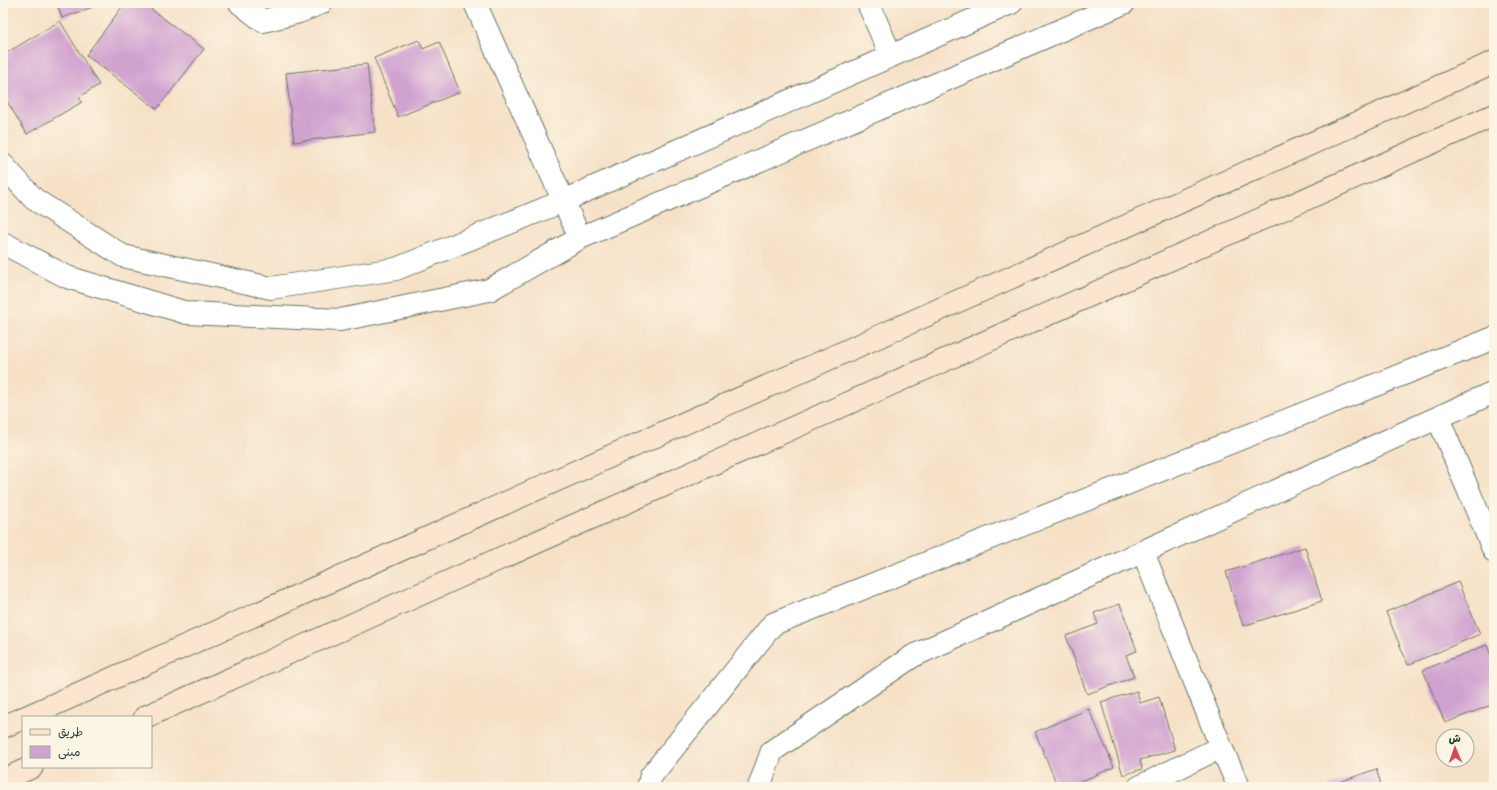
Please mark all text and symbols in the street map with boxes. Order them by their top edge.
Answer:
legend [22,716,152,768]
text: طريق [58,724,83,740]
north arrow [1435,728,1475,768]
text: ش [1448,731,1461,745]
text: مبنى [58,744,81,760]

